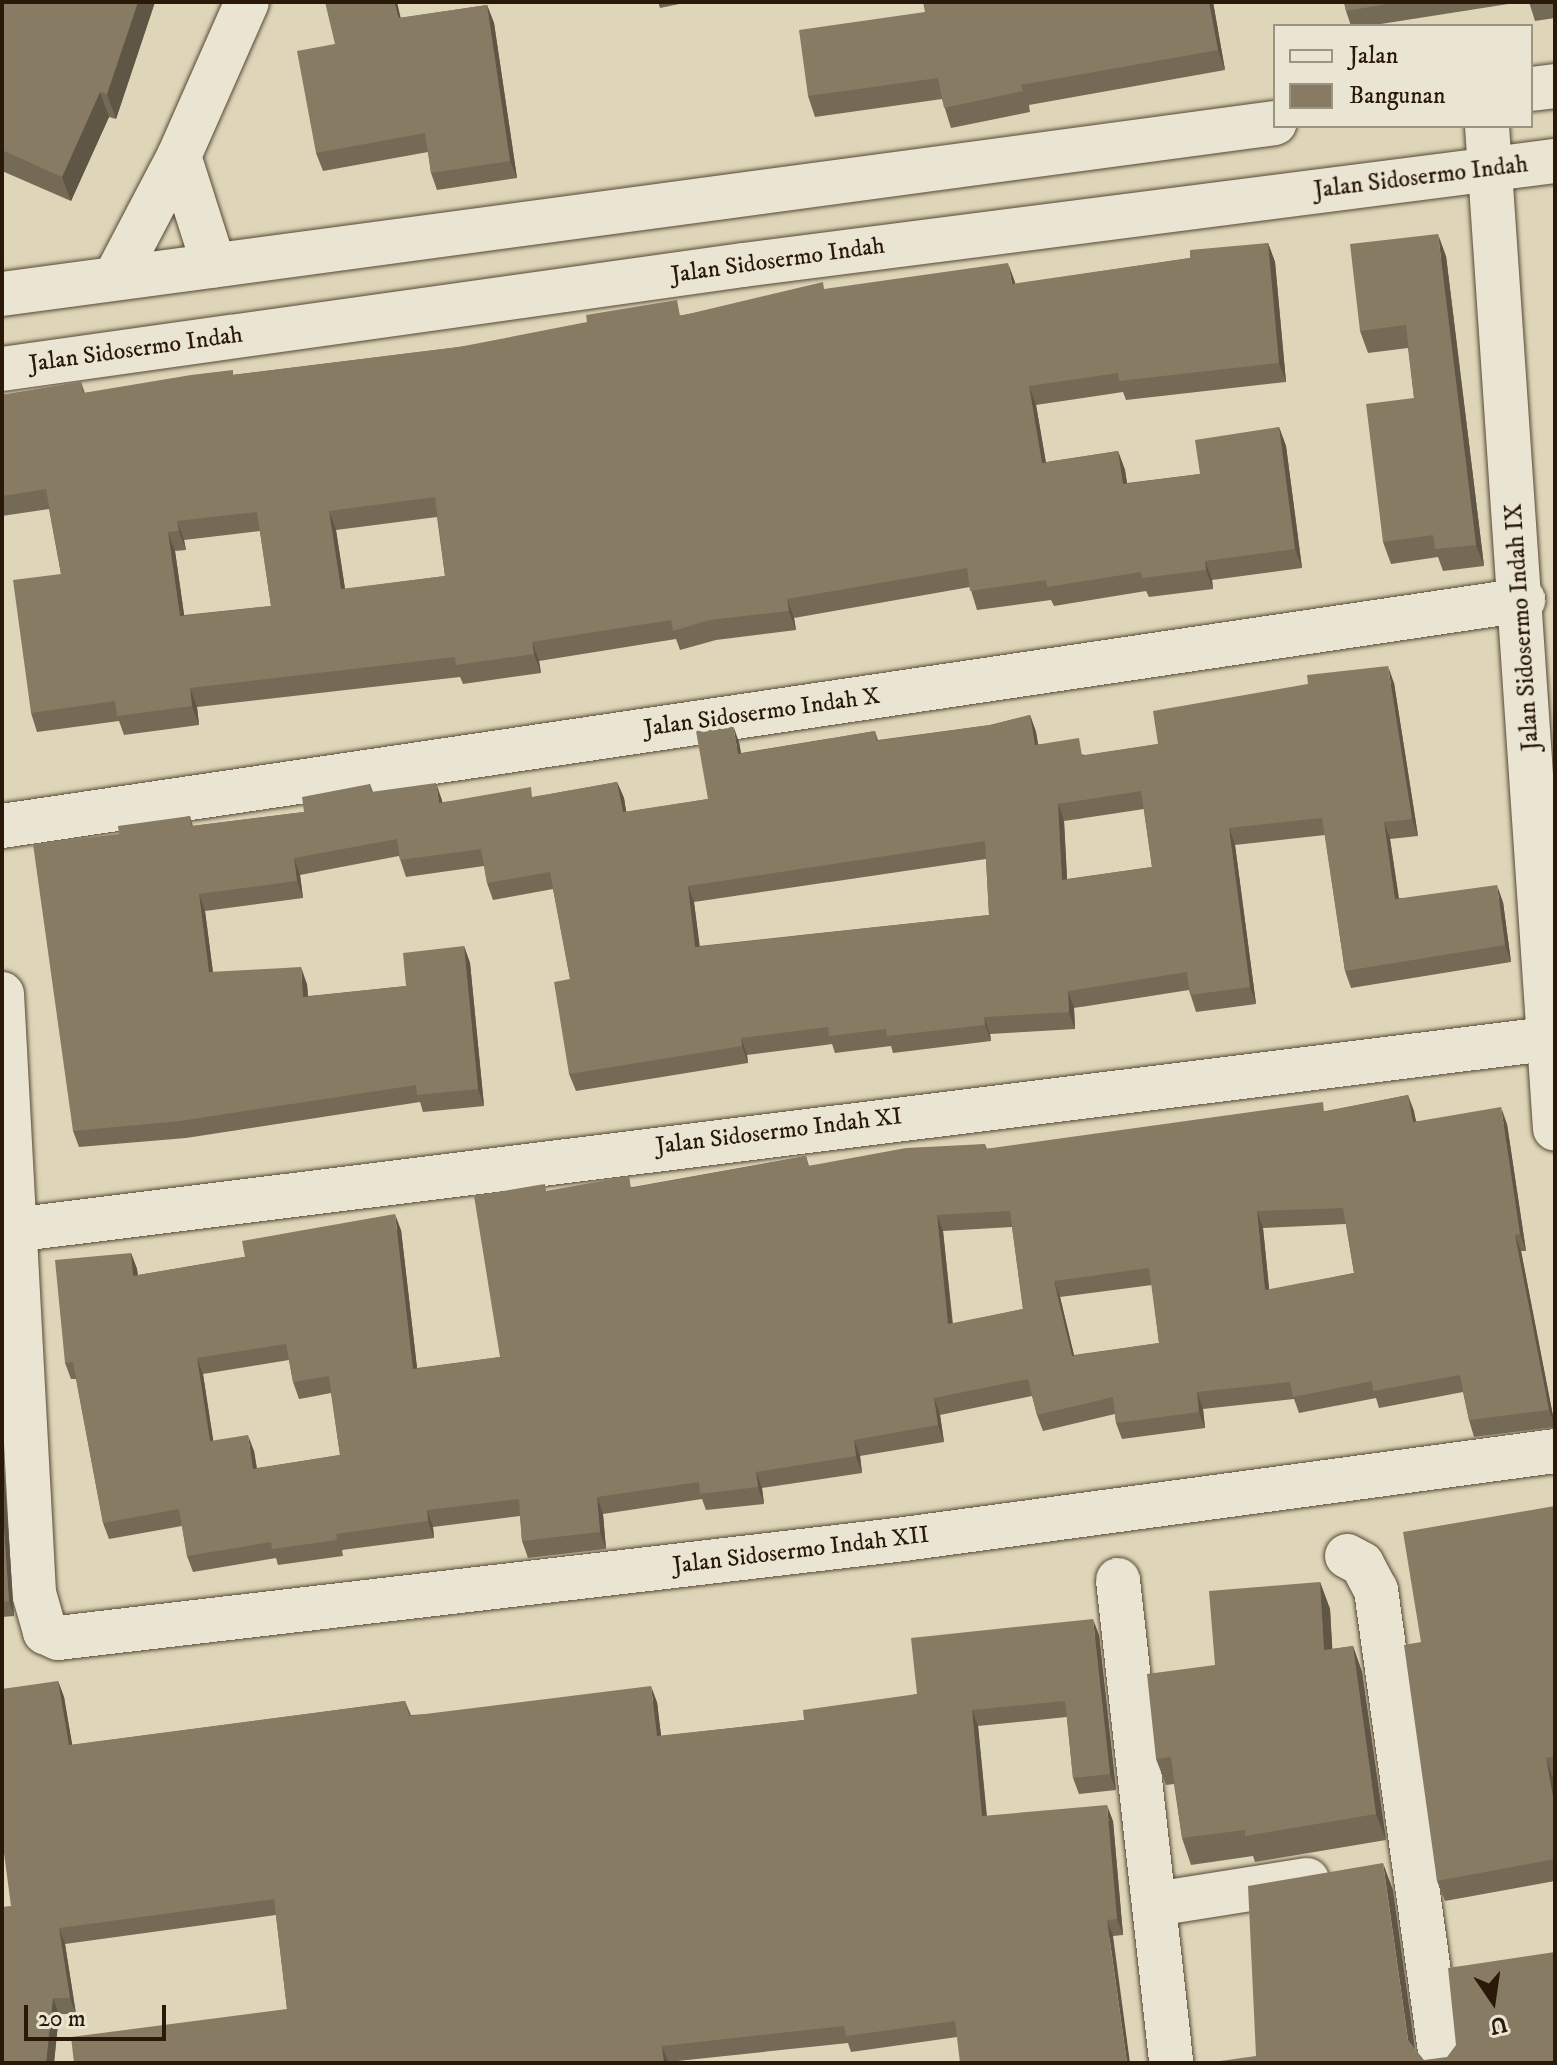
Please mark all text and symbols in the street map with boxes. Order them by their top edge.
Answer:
legend [1273,24,1533,128]
text: Jalan [1349,41,1398,71]
text: Bangunan [1349,81,1445,111]
street label: Jalan Sidosermo Indah [1312,151,1530,205]
street label: Jalan Sidosermo Indah [669,232,887,290]
street label: Jalan Sidosermo Indah [27,321,245,379]
street label: Jalan Sidosermo Indah IX [1500,502,1546,752]
street label: Jalan Sidosermo Indah X [642,682,882,744]
street label: Jalan Sidosermo Indah XI [654,1103,904,1161]
street label: Jalan Sidosermo Indah XII [671,1521,931,1581]
north arrow [1453,1961,1533,2041]
scale bar [28,1989,170,2039]
text: 20 m [38,2004,86,2034]
text: U [1487,2010,1510,2040]

